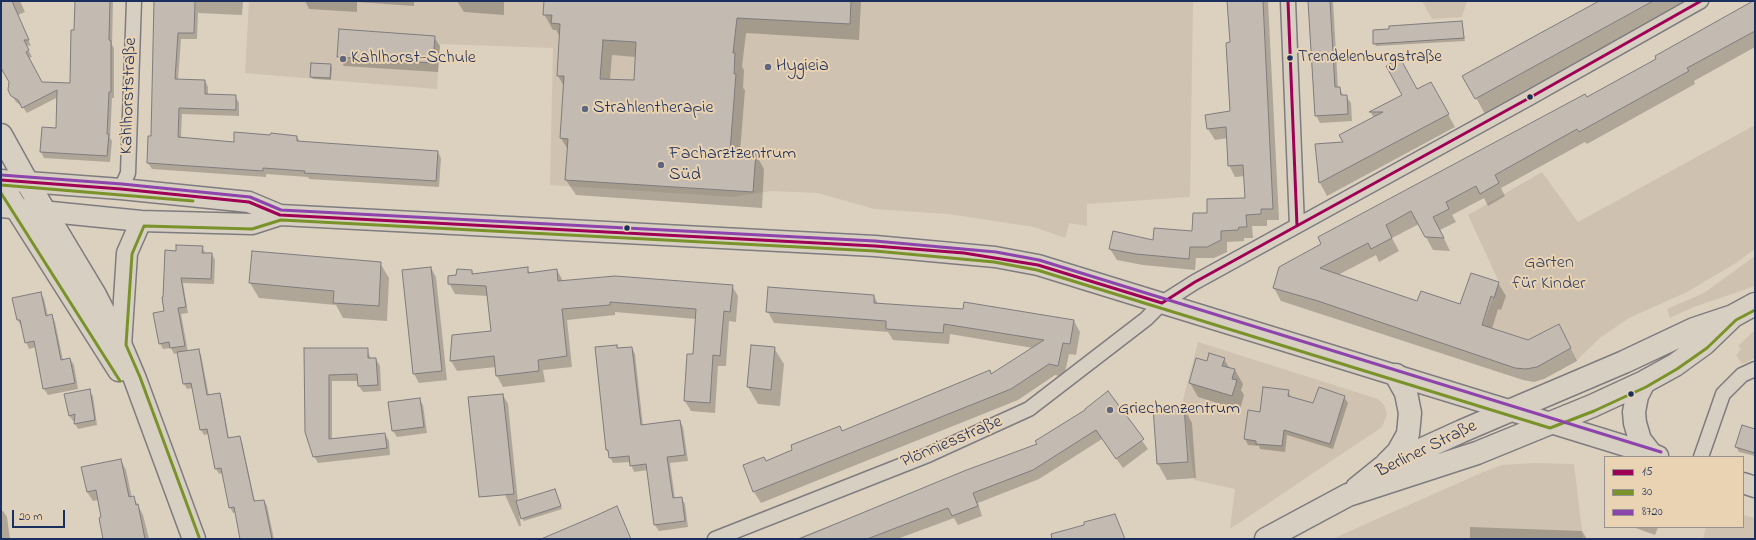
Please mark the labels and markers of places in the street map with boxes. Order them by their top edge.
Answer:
place label: Kahlhorst-Schule [351,48,476,70]
place label: Trendelenburgstraße [1298,48,1442,68]
marker: Trendelenburgstraße [1285,53,1295,63]
marker: Kahlhorst-Schule [338,54,348,64]
place label: Hygieia [776,56,829,78]
marker: Hygieia [763,62,773,72]
unlabelled marker [1525,92,1535,102]
place label: Strahlentherapie [593,98,713,120]
marker: Strahlentherapie [580,104,590,114]
place label: Facharztzentrum Süd [669,144,796,186]
marker: Facharztzentrum Süd [656,160,666,170]
unlabelled marker [622,223,632,233]
unlabelled marker [1626,389,1636,399]
place label: Griechenzentrum [1118,399,1240,421]
marker: Griechenzentrum [1105,405,1115,415]

